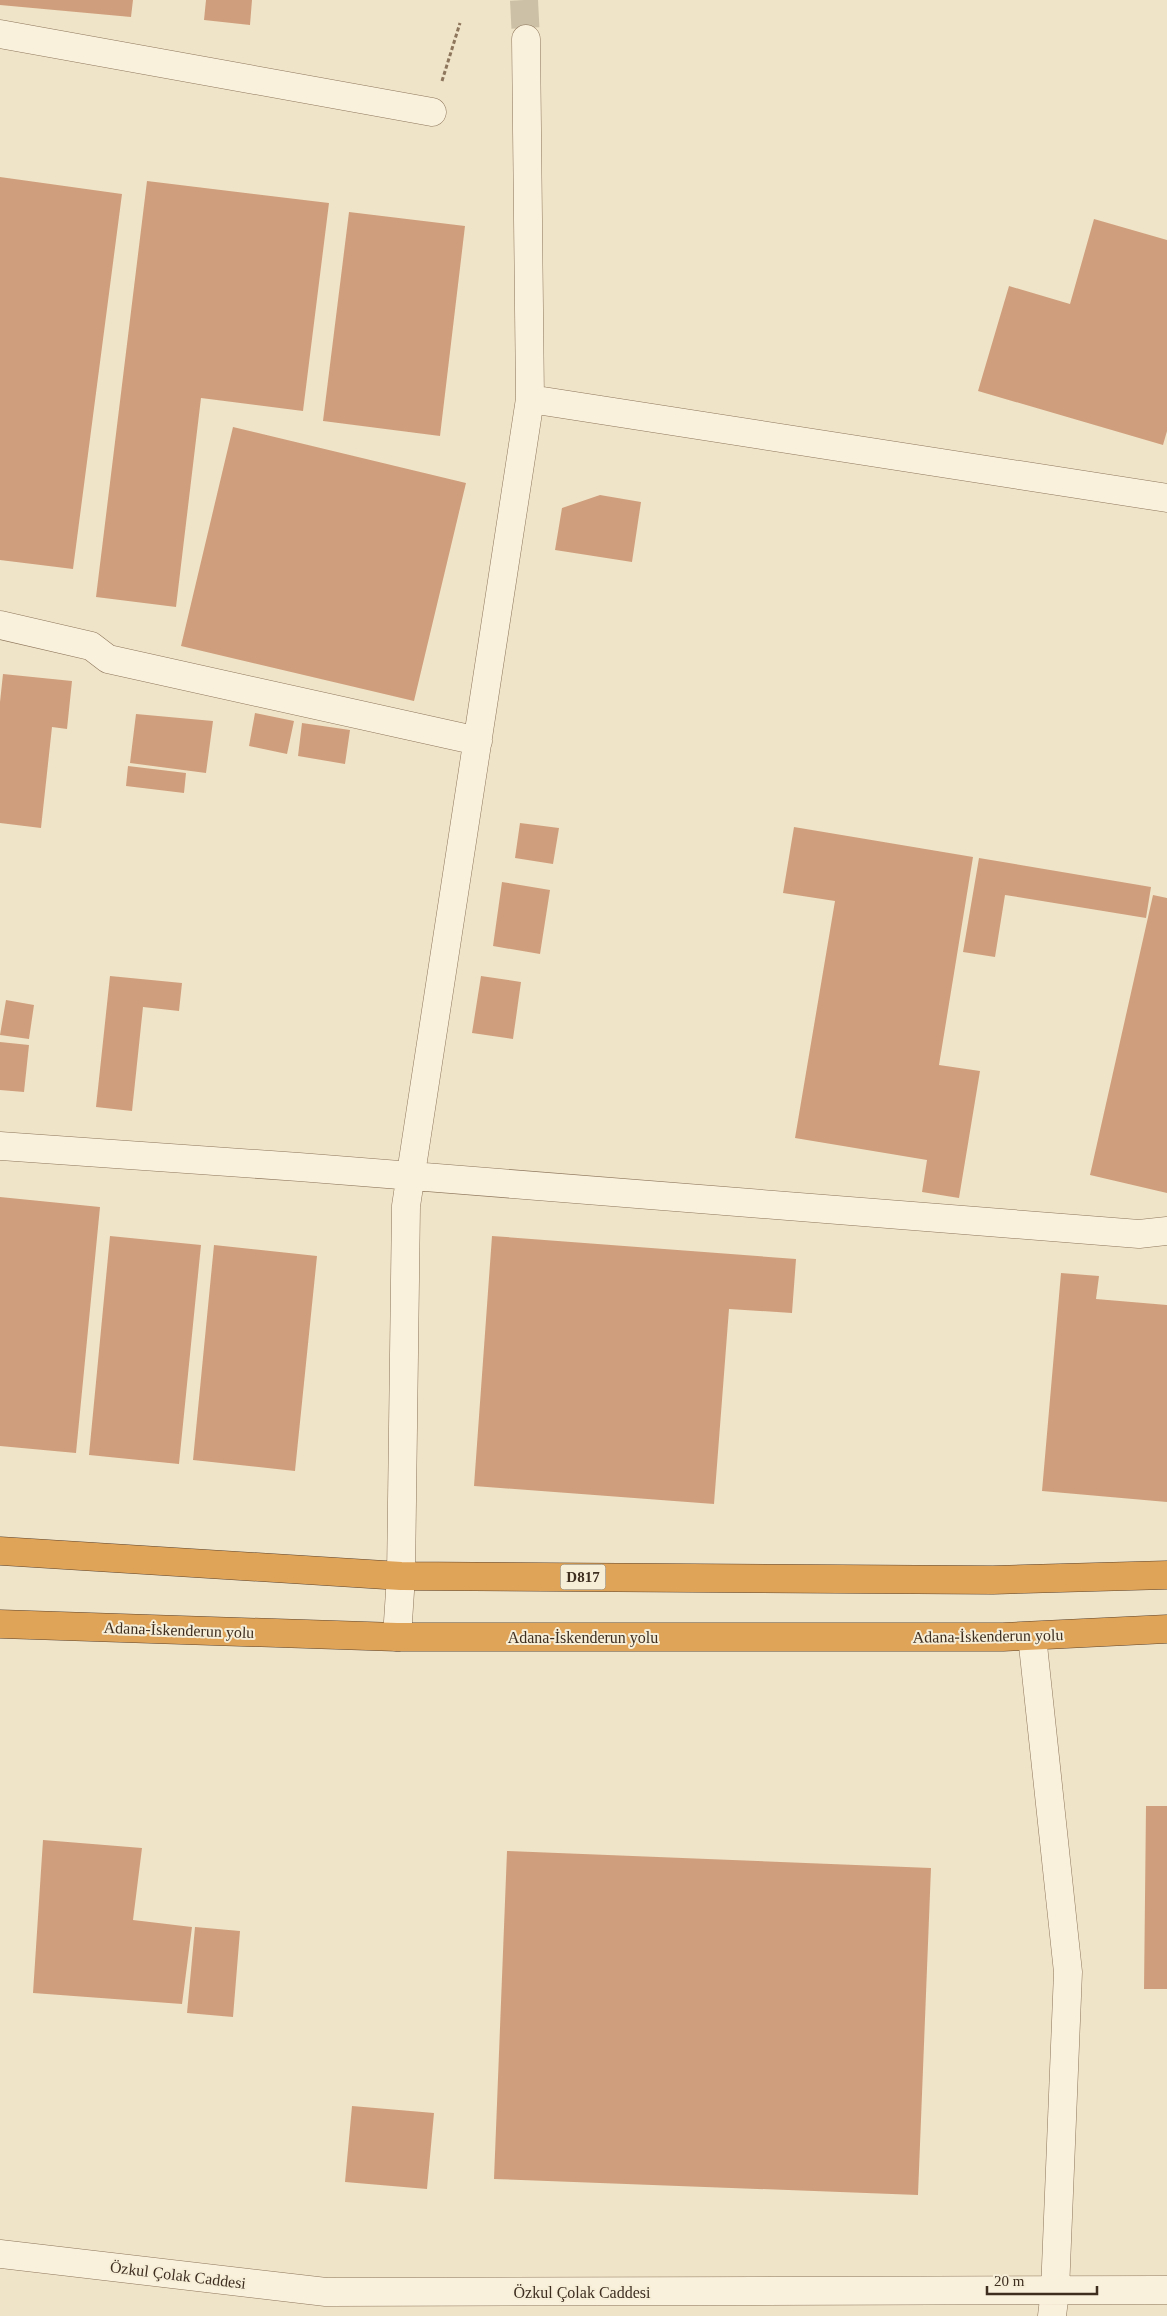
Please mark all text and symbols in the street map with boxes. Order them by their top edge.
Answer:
road number: D817 [560,1564,606,1590]
street label: Adana-İskenderun yolu [103,1619,255,1642]
street label: Adana-İskenderun yolu [913,1626,1063,1647]
street label: Adana-İskenderun yolu [508,1629,658,1647]
street label: Özkul Çolak Caddesi [109,2258,248,2293]
scale bar [987,2264,1097,2296]
text: 20 m [994,2273,1025,2289]
street label: Özkul Çolak Caddesi [514,2284,651,2302]

